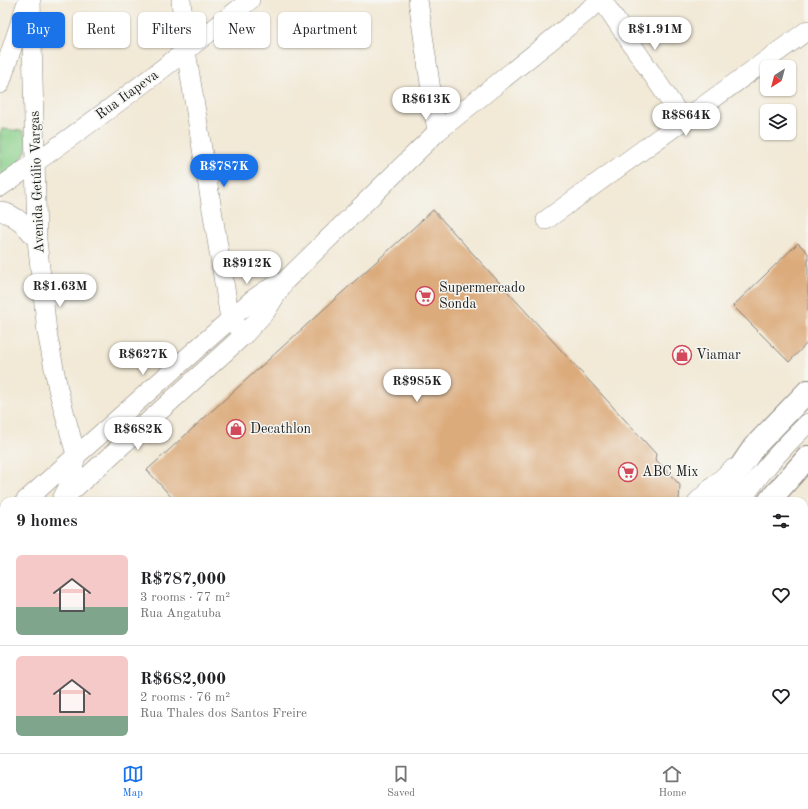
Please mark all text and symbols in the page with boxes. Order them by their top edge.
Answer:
chip: Buy [12,12,65,48]
chip: Rent [73,12,130,48]
chip: Filters [138,12,206,48]
chip: New [214,12,270,48]
chip: Apartment [278,12,371,48]
pin: R$1.91M [618,17,692,51]
text: R$1.91M [628,23,682,36]
north arrow [760,60,796,96]
map controls [760,60,796,140]
street label: Rua Itapeva [93,68,161,122]
pin: R$613K [393,87,459,121]
text: R$613K [401,93,451,106]
pin: R$864K [653,103,719,137]
button: layers [760,104,796,140]
text: R$864K [661,109,711,122]
street label: Avenida Getúlio Vargas [28,110,46,254]
pin: R$787K [191,154,257,188]
text: R$787K [199,160,249,173]
pin: R$912K [214,251,280,285]
text: R$912K [222,257,272,270]
pin: R$1.63M [23,274,97,308]
text: R$1.63M [33,280,87,293]
place label: Supermercado Sonda [439,281,525,311]
supermarket icon: Supermercado Sonda [414,285,436,307]
pin: R$627K [110,342,176,376]
shop icon: Viamar [671,344,693,366]
text: R$627K [118,348,168,361]
place label: Viamar [696,348,741,362]
pin: R$985K [384,369,450,403]
text: R$985K [392,375,442,388]
pin: R$682K [105,417,171,451]
shop icon: Decathlon [225,418,247,440]
place label: Decathlon [250,422,312,436]
text: R$682K [113,423,163,436]
supermarket icon: ABC Mix [617,461,639,483]
place label: ABC Mix [642,465,698,479]
icon: filters [770,510,792,532]
text: 9 homes [16,513,78,530]
icon: home [48,571,96,619]
text: R$787,000 [140,571,226,588]
icon: heart [770,584,792,606]
text: 3 rooms · 77 m² [140,591,230,604]
text: Rua Angatuba [140,607,221,620]
text: R$682,000 [140,671,226,688]
icon: home [48,672,96,720]
icon: heart [770,685,792,707]
text: 2 rooms · 76 m² [140,691,230,704]
text: Rua Thales dos Santos Freire [140,707,307,720]
tab: Map [122,763,144,801]
tab: Saved [387,763,415,801]
tab: Home [658,763,686,801]

